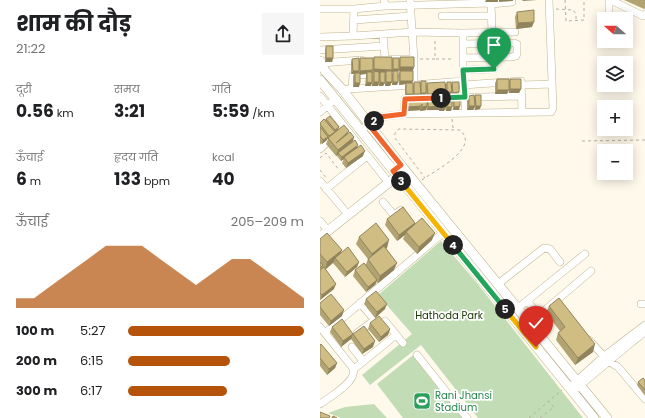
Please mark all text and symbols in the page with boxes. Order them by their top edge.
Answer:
text: शाम की दौड़ [16,8,131,39]
north arrow [597,12,633,48]
map controls [597,12,633,180]
button: share [262,13,304,55]
pin [477,28,511,69]
icon: arrive [483,34,505,56]
text: 21:22 [16,39,45,58]
button: layers [597,56,633,92]
text: दूरी [16,81,32,97]
text: समय [114,81,140,97]
text: गति [212,81,231,97]
pin: 1 [431,88,451,108]
text: 1 [439,90,443,106]
text: 0.56 [16,99,54,123]
text: 3:21 [114,99,145,123]
text: 5:59 [212,99,249,123]
button: + [597,100,633,136]
text: km [54,105,74,121]
text: /km [249,105,275,121]
pin: 2 [364,111,384,131]
text: 2 [371,113,377,129]
button: − [597,144,633,180]
text: ऊँचाई [16,149,43,165]
text: हृदय गति [114,149,158,165]
text: kcal [212,149,234,165]
text: 6 [16,167,27,191]
text: 133 [114,167,141,191]
text: 40 [212,167,235,191]
pin: 3 [391,171,411,191]
text: m [27,173,41,189]
text: bpm [141,173,170,189]
text: 3 [398,173,404,189]
text: ऊँचाई [16,212,48,231]
text: 205–209 m [231,212,304,231]
pin: 4 [443,235,463,255]
text: 4 [449,237,457,253]
pin: 5 [495,299,515,319]
text: 5 [501,301,509,317]
pin [519,306,553,347]
park label: Hathoda Park [415,308,484,323]
icon: check [525,312,547,334]
text: 100 m [16,321,54,340]
text: 5:27 [80,321,106,340]
text: 200 m [16,351,57,370]
text: 6:15 [80,351,103,370]
text: 300 m [16,381,57,400]
text: 6:17 [80,381,102,400]
place label: Rani Jhansi Stadium [435,388,492,415]
sports icon: Rani Jhansi Stadium [412,391,432,411]

